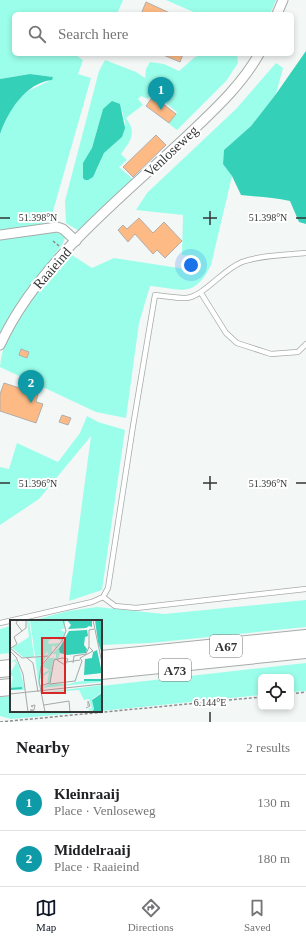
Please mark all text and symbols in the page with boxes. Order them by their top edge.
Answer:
search box [12,12,294,56]
icon: search [26,23,48,45]
text: Search here [58,26,128,42]
pin: 1 [148,77,174,110]
street label: Venloseweg [141,123,201,180]
text: 51.398°N [19,212,57,223]
text: 51.398°N [249,212,287,223]
street label: Raaieind [30,245,74,292]
your location [181,255,201,275]
pin: 2 [18,370,44,403]
text: 51.396°N [19,478,57,489]
text: 51.396°N [249,478,287,489]
inset map [10,620,102,712]
road number: A67 [210,635,242,657]
road number: A73 [159,659,191,681]
map controls [258,674,294,710]
button: locate [258,674,294,710]
text: 6.144°E [194,697,226,708]
text: Nearby [16,738,70,757]
text: 2 results [246,740,290,755]
text: Kleinraaij [54,786,120,802]
text: 1 [26,795,32,810]
text: 130 m [257,795,290,810]
text: Place · Venloseweg [54,803,156,818]
text: Middelraaij [54,842,131,858]
text: 2 [26,851,32,866]
text: 180 m [257,851,290,866]
text: Place · Raaieind [54,859,139,874]
tab: Map [35,897,57,933]
tab: Directions [128,897,173,933]
tab: Saved [244,897,271,933]

